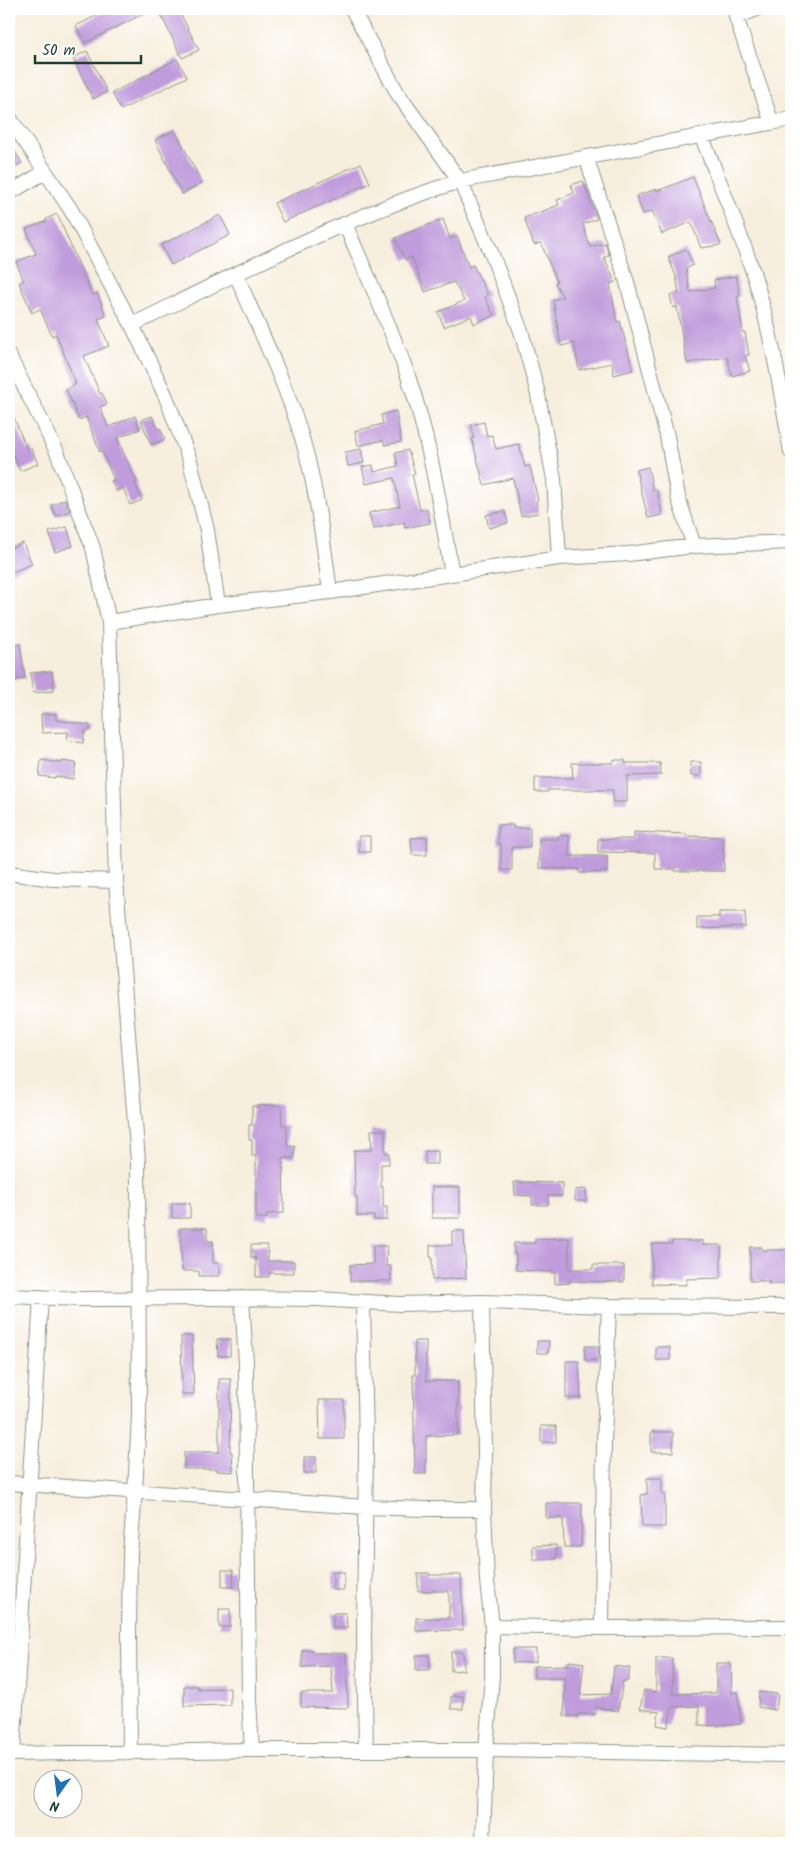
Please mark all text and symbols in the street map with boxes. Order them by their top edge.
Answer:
scale bar [35,32,141,64]
text: 50 m [42,39,76,63]
north arrow [32,1770,82,1820]
text: N [48,1794,62,1817]

